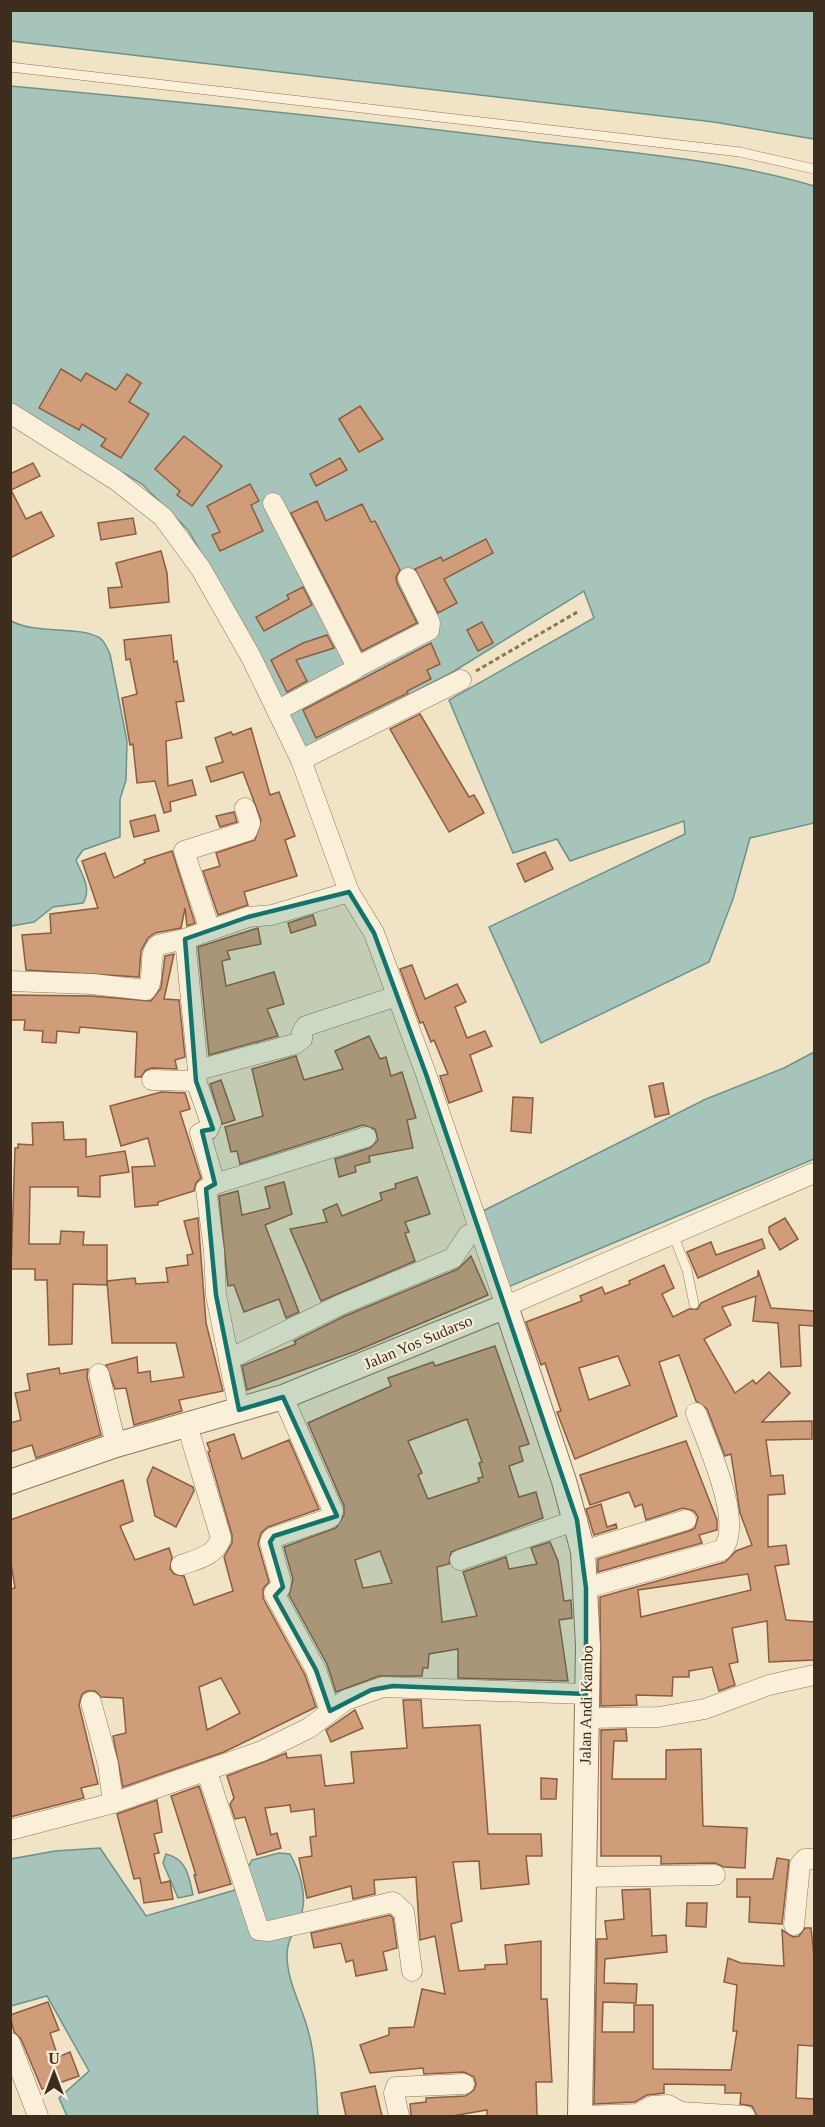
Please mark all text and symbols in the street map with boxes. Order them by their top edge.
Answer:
street label: Jalan Yos Sudarso [361,1312,475,1372]
street label: Jalan Andi Kambo [576,1645,596,1765]
north arrow [24,2043,84,2103]
text: U [48,2050,60,2067]

